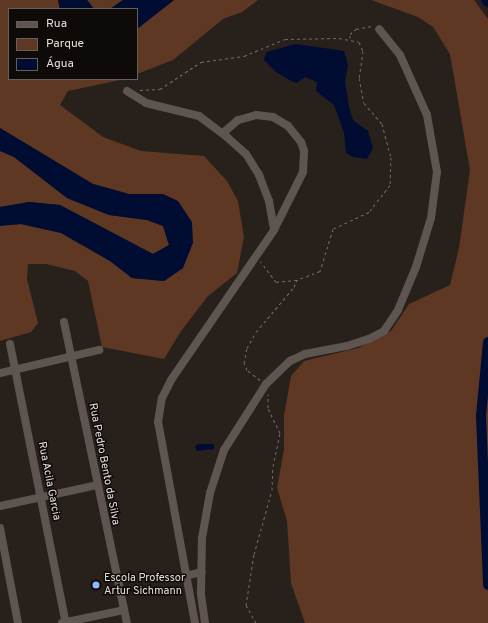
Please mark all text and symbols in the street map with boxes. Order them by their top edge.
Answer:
legend [8,8,138,80]
text: Rua [46,16,67,32]
text: Parque [46,36,84,52]
text: Água [46,56,74,72]
street label: Rua Pedro Bento da Silva [86,402,122,526]
street label: Rua Acila Garcia [35,440,63,522]
place label: Escola Professor Artur Sichmann [104,572,185,598]
marker: Escola Professor Artur Sichmann [91,580,101,590]

